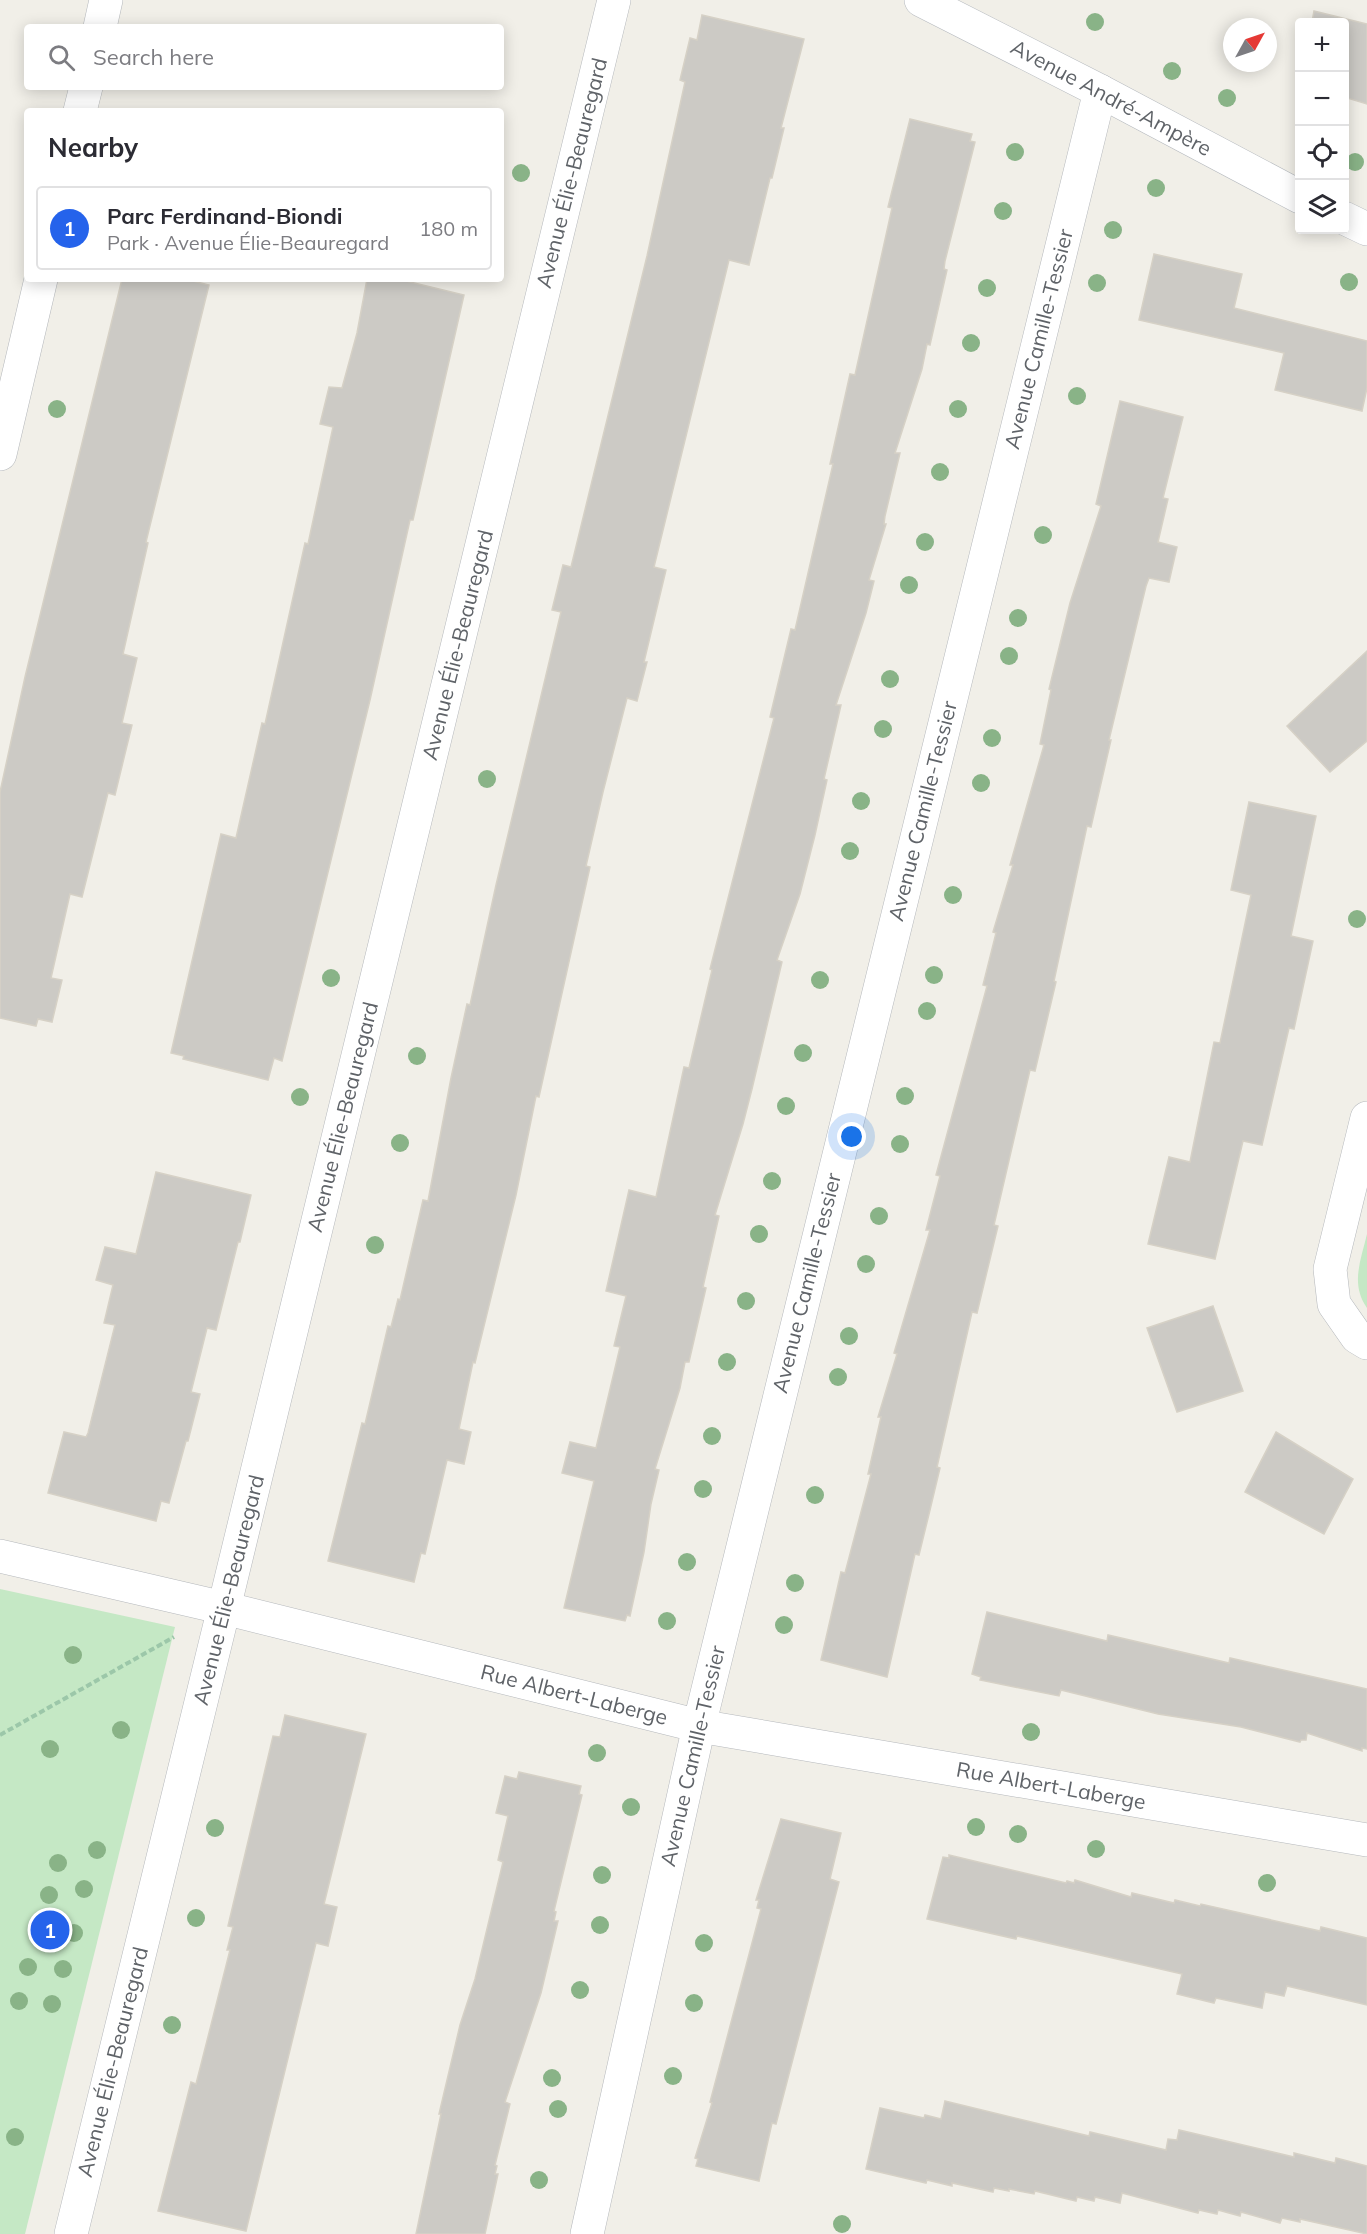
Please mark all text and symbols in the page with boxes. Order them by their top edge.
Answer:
north arrow [1223,18,1277,72]
map controls [1295,18,1349,234]
button: + [1295,18,1349,72]
search box [24,24,504,90]
street label: Avenue André-Ampère [1007,33,1216,161]
icon: search [45,41,78,74]
text: Search here [93,43,214,71]
street label: Avenue Élie-Beauregard [530,55,612,291]
button: − [1295,72,1349,126]
button: locate [1295,126,1349,180]
text: Nearby [48,131,138,164]
button: layers [1295,180,1349,234]
text: Parc Ferdinand-Biondi [107,202,343,230]
text: 1 [64,216,76,241]
text: 180 m [419,216,478,241]
street label: Avenue Camille-Tessier [998,226,1078,451]
text: Park · Avenue Élie-Beauregard [107,230,389,255]
street label: Avenue Élie-Beauregard [416,527,498,763]
street label: Avenue Camille-Tessier [882,698,962,923]
street label: Avenue Élie-Beauregard [301,999,383,1235]
your location [837,1122,866,1151]
street label: Avenue Camille-Tessier [766,1170,846,1395]
street label: Avenue Élie-Beauregard [187,1472,269,1708]
street label: Avenue Camille-Tessier [654,1643,730,1869]
street label: Rue Albert-Laberge [478,1658,671,1730]
street label: Rue Albert-Laberge [954,1756,1148,1814]
pin: 1 [31,1908,70,1952]
street label: Avenue Élie-Beauregard [71,1944,153,2180]

